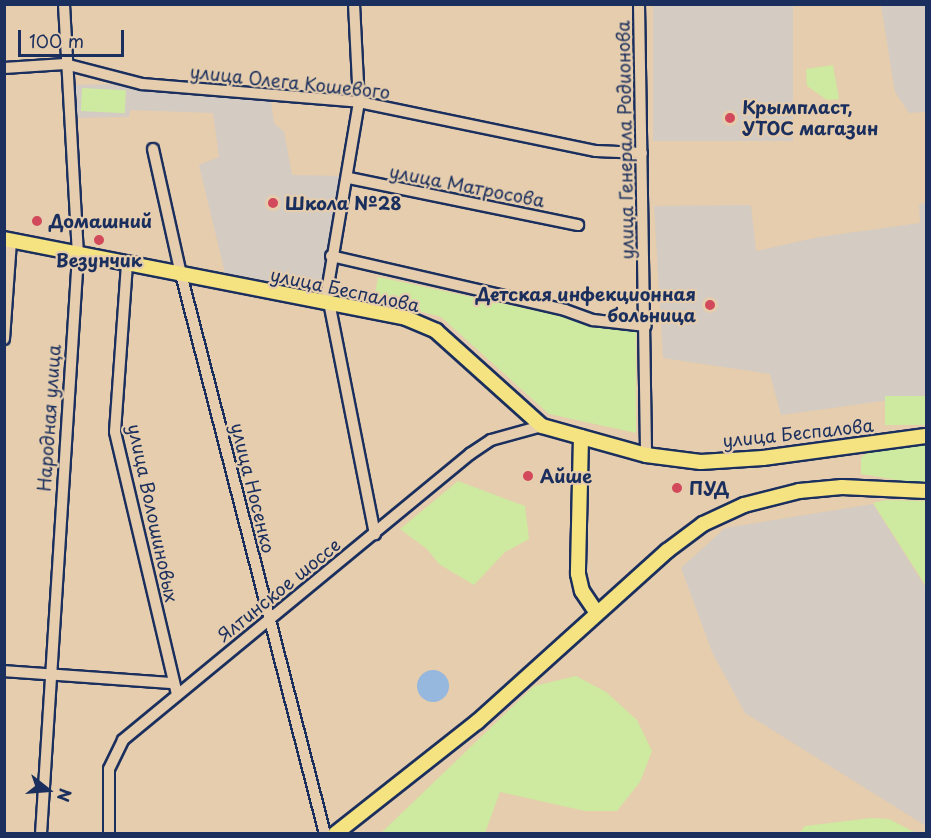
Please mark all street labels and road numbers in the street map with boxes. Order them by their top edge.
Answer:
street label: улица Генерала Родионова [612,19,638,261]
street label: улица Олега Кошевого [188,61,392,103]
street label: улица Матросова [387,160,547,212]
street label: улица Беспалова [268,264,422,316]
street label: Народная улица [33,343,65,493]
street label: улица Беспалова [721,414,875,452]
street label: улица Носенко [226,420,280,556]
street label: улица Волошиновых [123,421,183,605]
street label: Ялтинское шоссе [213,534,345,646]

